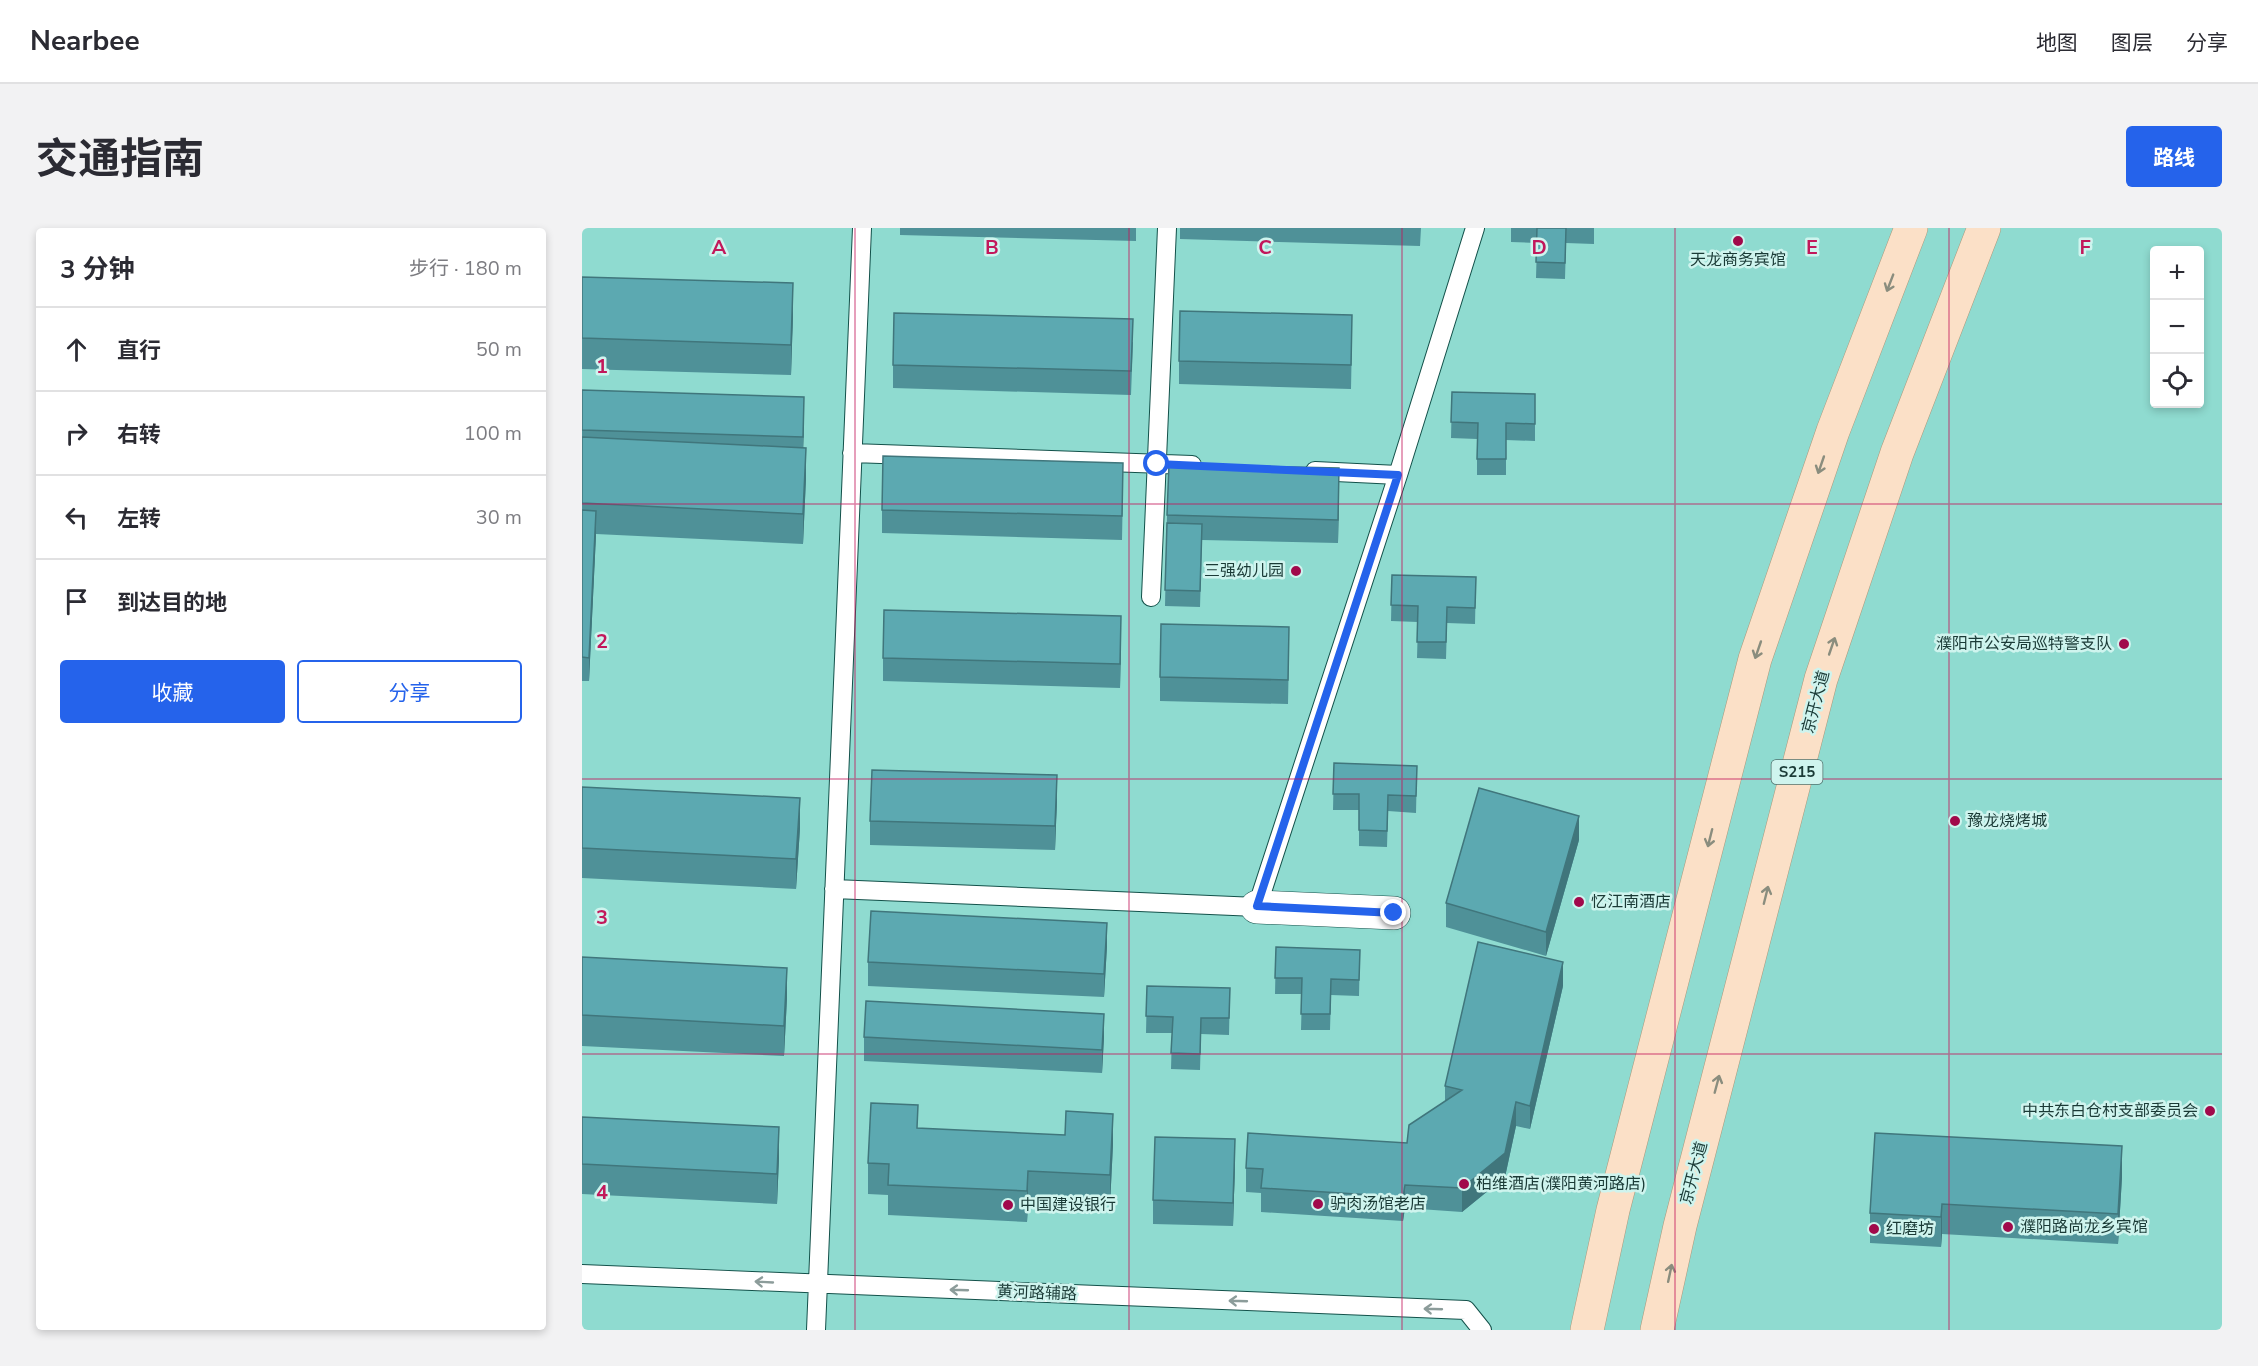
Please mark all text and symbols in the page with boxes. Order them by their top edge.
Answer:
text: Nearbee [30,22,140,60]
text: 地图 [2036,29,2078,57]
text: 图层 [2111,29,2153,57]
text: 分享 [2186,29,2228,57]
button: 路线 [2126,126,2222,187]
text: 交通指南 [36,131,204,188]
text: A [712,234,727,261]
text: B [985,234,999,261]
text: C [1258,234,1272,261]
text: D [1531,234,1547,261]
marker: 天龙商务宾馆 [1731,234,1745,248]
text: E [1806,234,1818,261]
text: F [2079,234,2091,261]
map controls [2150,246,2204,408]
button: + [2150,246,2204,300]
place label: 天龙商务宾馆 [1690,249,1786,271]
text: 3 分钟 [60,252,135,287]
text: 步行 · 180 m [409,255,522,282]
one-way arrow [1884,273,1895,291]
button: − [2150,300,2204,354]
icon: ahead [60,333,93,366]
text: 直行 [117,336,161,366]
text: 50 m [476,336,522,363]
text: 1 [596,353,608,380]
button: locate [2150,354,2204,408]
icon: right [60,417,93,450]
text: 右转 [117,420,161,450]
text: 100 m [464,420,522,447]
route start [1143,450,1169,476]
one-way arrow [1815,455,1826,474]
icon: left [60,501,93,534]
text: 左转 [117,504,161,534]
text: 30 m [476,504,522,531]
place label: 三强幼儿园 [1204,560,1284,582]
marker: 三强幼儿园 [1289,564,1303,578]
icon: arrive [60,585,93,618]
text: 到达目的地 [117,588,227,618]
text: 2 [596,628,608,655]
place label: 濮阳市公安局巡特警支队 [1936,633,2112,655]
one-way arrow [1827,637,1838,656]
marker: 濮阳市公安局巡特警支队 [2117,637,2131,651]
one-way arrow [1752,640,1763,658]
button: 收藏 [60,660,285,723]
button: 分享 [297,660,522,723]
street label: 京开大道 [1797,668,1835,736]
road number: S215 [1772,760,1822,784]
place label: 豫龙烧烤城 [1967,810,2047,832]
marker: 豫龙烧烤城 [1948,814,1962,828]
one-way arrow [1703,828,1715,847]
one-way arrow [1760,886,1772,905]
place label: 忆江南酒店 [1591,891,1671,913]
marker: 忆江南酒店 [1572,895,1586,909]
route end [1380,899,1406,925]
text: 3 [596,904,608,931]
one-way arrow [1712,1075,1724,1094]
place label: 中共东白仓村支部委员会 [2022,1100,2198,1122]
marker: 中共东白仓村支部委员会 [2203,1104,2217,1118]
street label: 京开大道 [1675,1139,1713,1207]
place label: 柏维酒店(濮阳黄河路店) [1476,1173,1646,1195]
marker: 柏维酒店(濮阳黄河路店) [1457,1177,1471,1191]
text: 4 [596,1179,608,1206]
place label: 驴肉汤馆老店 [1330,1193,1426,1215]
place label: 中国建设银行 [1020,1194,1116,1216]
marker: 驴肉汤馆老店 [1311,1197,1325,1211]
marker: 中国建设银行 [1001,1198,1015,1212]
place label: 濮阳路尚龙乡宾馆 [2020,1216,2148,1238]
place label: 红磨坊 [1886,1218,1934,1240]
marker: 濮阳路尚龙乡宾馆 [2001,1220,2015,1234]
marker: 红磨坊 [1867,1222,1881,1236]
one-way arrow [1664,1264,1676,1283]
one-way arrow [755,1276,775,1287]
street label: 黄河路辅路 [997,1281,1077,1305]
one-way arrow [950,1284,970,1295]
one-way arrow [1228,1296,1248,1307]
one-way arrow [1423,1303,1443,1315]

